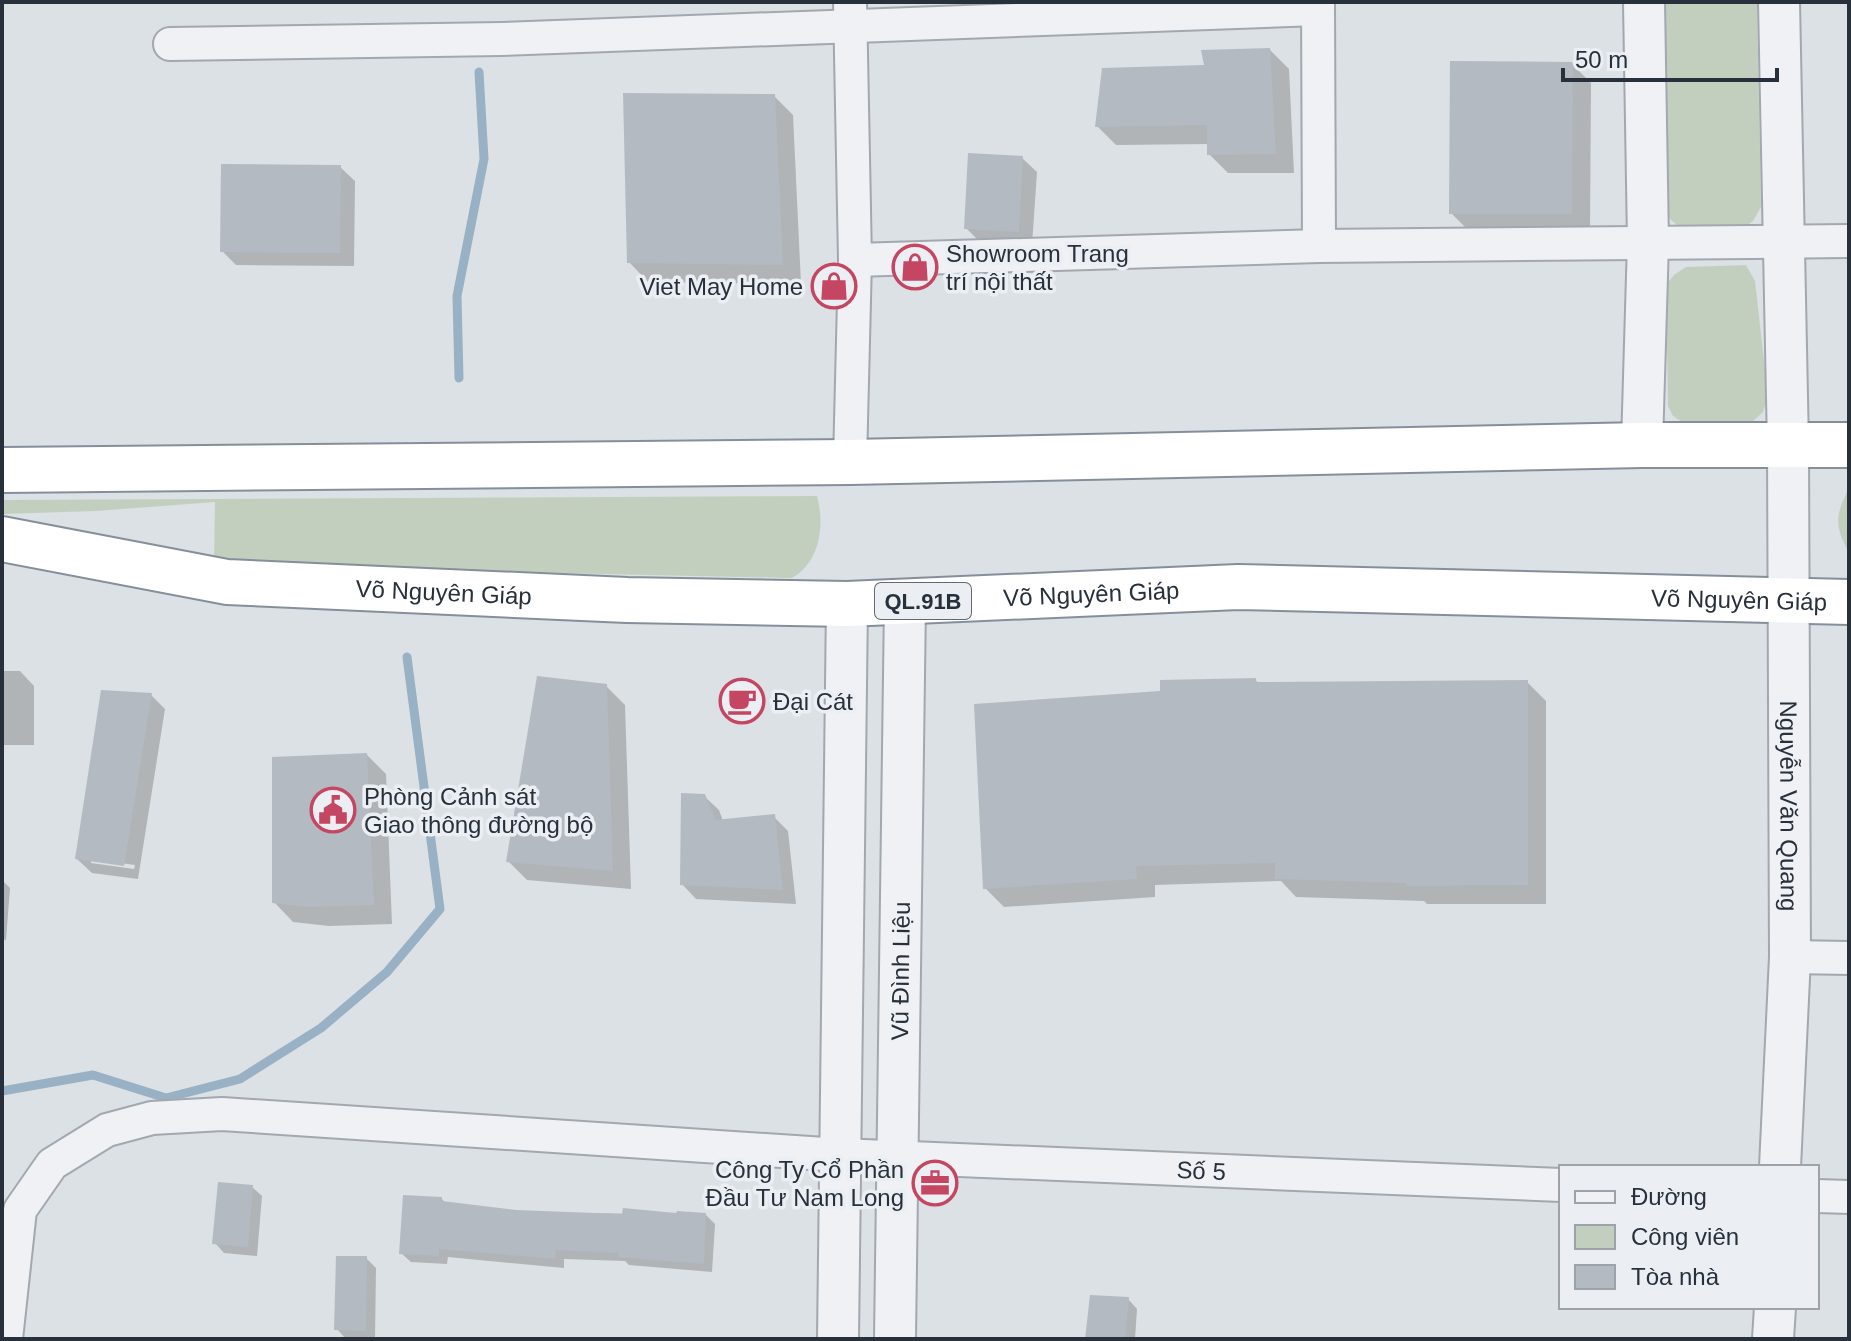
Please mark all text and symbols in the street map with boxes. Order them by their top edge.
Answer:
scale bar [1563,32,1777,82]
text: 50 m [1575,46,1628,73]
place label: Showroom Trang trí nội thất [946,240,1129,295]
shop icon: Showroom Trang trí nội thất [891,243,939,291]
shop icon: Viet May Home [810,262,858,310]
place label: Viet May Home [639,273,803,300]
street label: Võ Nguyên Giáp [355,574,532,609]
street label: Võ Nguyên Giáp [1003,576,1180,611]
road number: QL.91B [875,583,971,619]
street label: Võ Nguyên Giáp [1651,584,1827,615]
cafe icon: Đại Cát [718,677,766,725]
place label: Đại Cát [773,688,853,715]
street label: Nguyễn Văn Quang [1775,700,1803,911]
place label: Phòng Cảnh sát Giao thông đường bộ [364,783,593,838]
public building icon: Phòng Cảnh sát Giao thông đường bộ [309,786,357,834]
street label: Vũ Đình Liệu [886,901,914,1041]
place label: Công Ty Cổ Phần Đầu Tư Nam Long [706,1156,904,1211]
street label: Số 5 [1176,1156,1226,1185]
office icon: Công Ty Cổ Phần Đầu Tư Nam Long [911,1159,959,1207]
legend [1559,1165,1819,1309]
text: Đường [1631,1183,1707,1210]
text: Công viên [1631,1223,1739,1250]
text: Tòa nhà [1631,1263,1720,1290]

